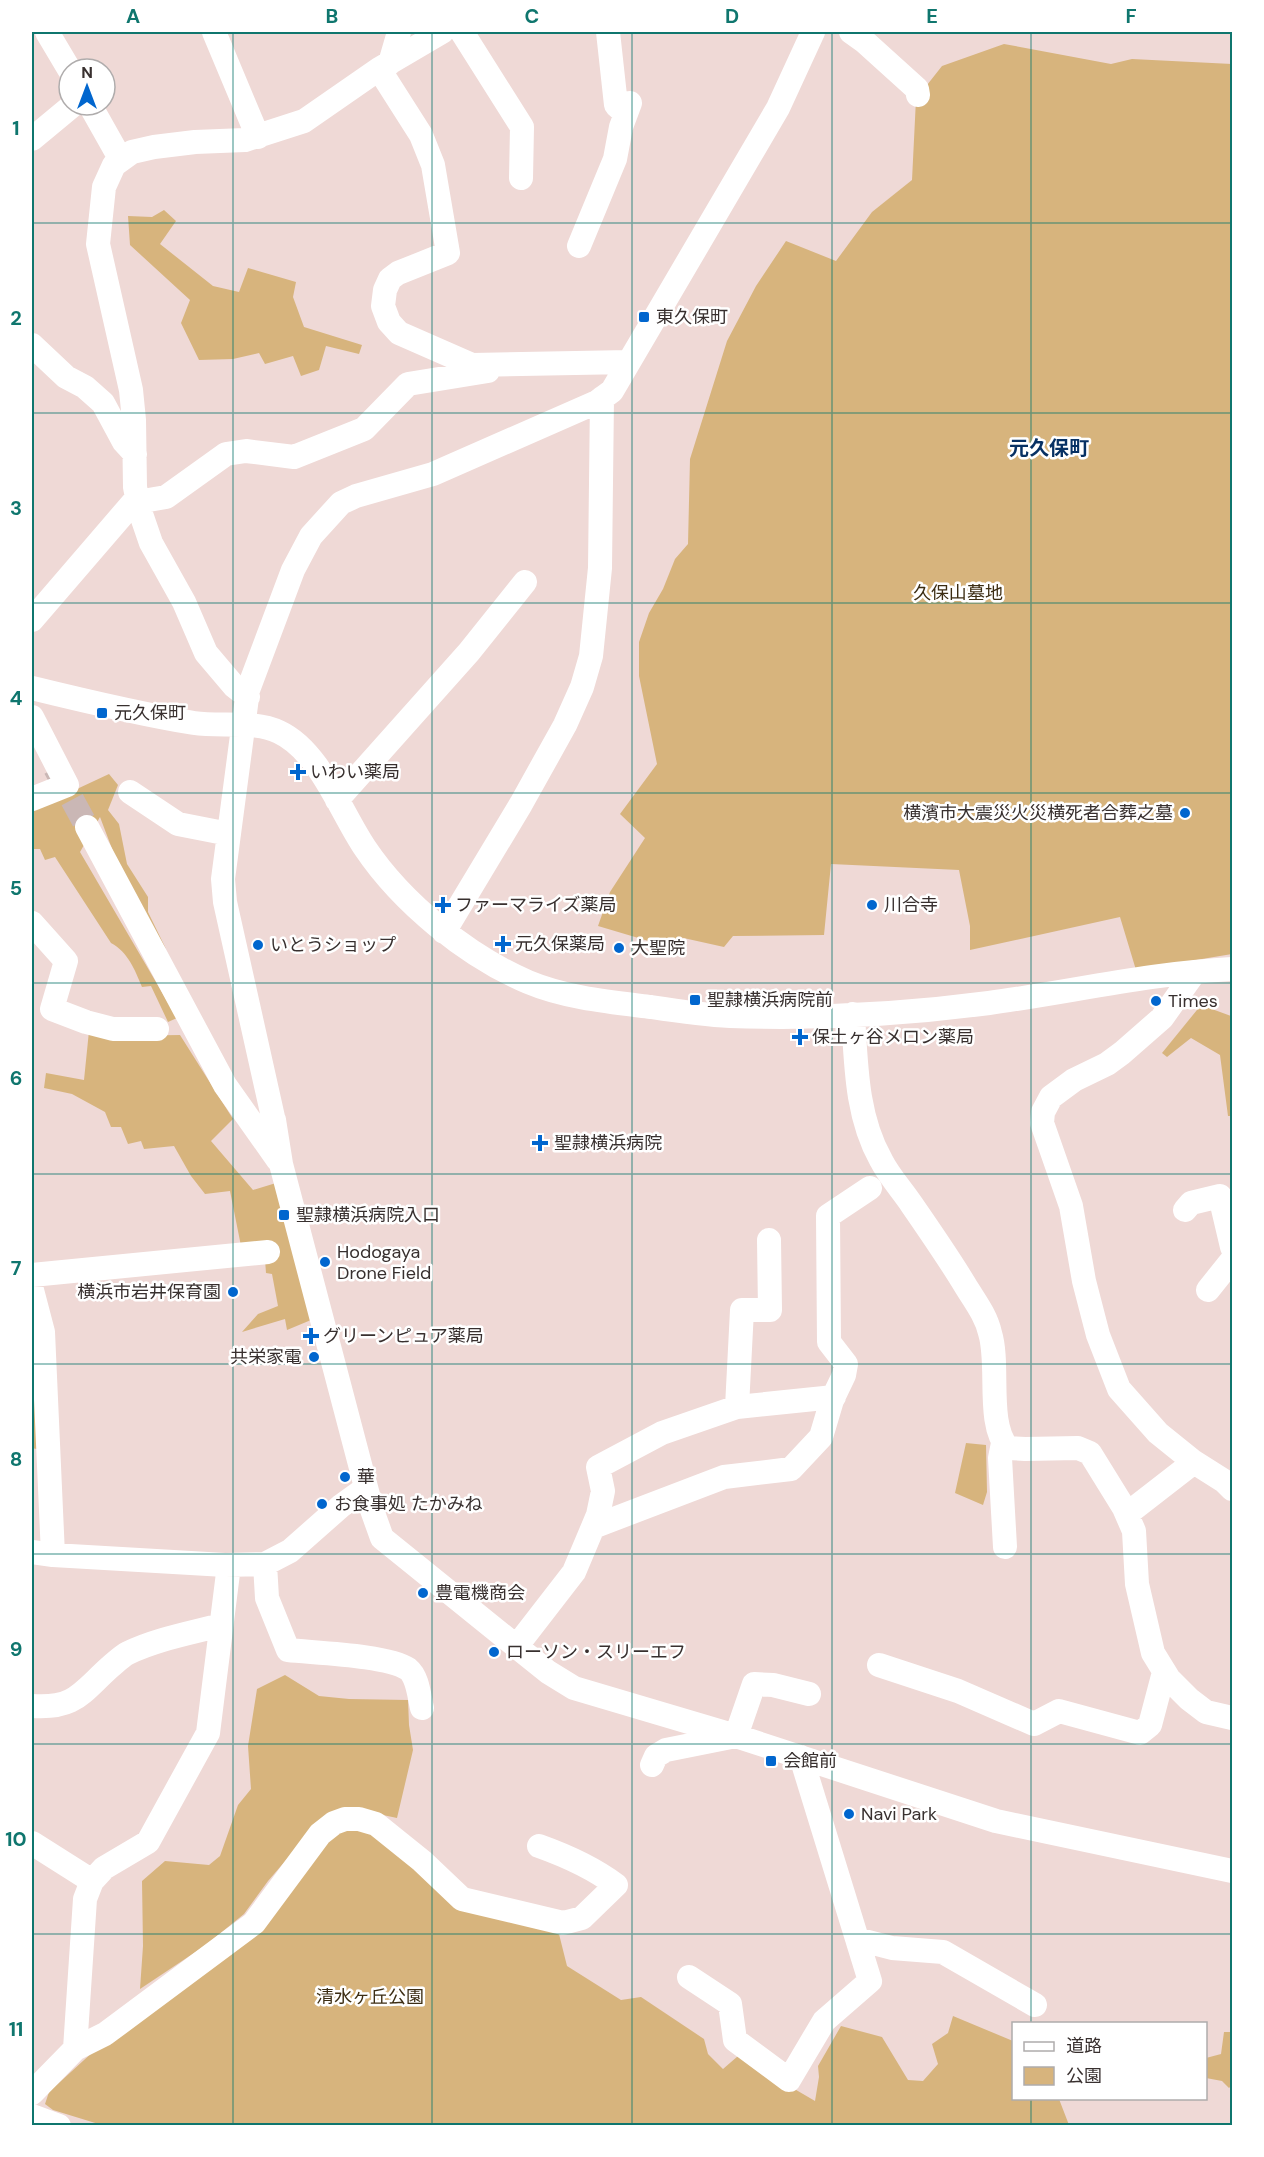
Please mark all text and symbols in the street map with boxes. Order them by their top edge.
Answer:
text: A [126,3,140,29]
text: B [326,3,338,29]
text: C [525,3,539,29]
text: D [725,3,739,29]
text: E [926,3,938,29]
text: F [1125,3,1137,29]
north arrow [57,57,117,117]
text: N [81,62,93,83]
text: 1 [12,115,20,141]
text: 2 [10,305,22,331]
place label: 東久保町 [656,305,728,329]
marker: 東久保町 [637,310,651,324]
district label: 元久保町 [1009,435,1089,461]
text: 3 [10,495,22,521]
park label: 久保山墓地 [913,581,1003,605]
text: 4 [10,685,23,711]
place label: 元久保町 [114,701,186,725]
marker: 元久保町 [95,706,109,720]
place label: いわい薬局 [310,760,400,784]
marker: いわい薬局 [291,765,305,779]
place label: 横濱市大震災火災横死者合葬之墓 [903,801,1173,825]
marker: 横濱市大震災火災横死者合葬之墓 [1178,806,1192,820]
text: 5 [10,875,22,901]
place label: ファーマライズ薬局 [455,893,616,917]
place label: 川合寺 [884,893,938,917]
marker: ファーマライズ薬局 [436,898,450,912]
marker: 川合寺 [865,898,879,912]
place label: 元久保薬局 [515,932,605,956]
place label: いとうショップ [270,933,396,957]
place label: 大聖院 [631,936,685,960]
marker: 元久保薬局 [496,937,510,951]
marker: いとうショップ [251,938,265,952]
marker: 大聖院 [612,941,626,955]
place label: 聖隷横浜病院前 [707,988,833,1012]
place label: Times [1168,989,1218,1013]
marker: 聖隷横浜病院前 [688,993,702,1007]
marker: Times [1149,994,1163,1008]
place label: 保土ヶ谷メロン薬局 [812,1025,974,1049]
marker: 保土ヶ谷メロン薬局 [793,1030,807,1044]
text: 6 [10,1065,22,1091]
place label: 聖隷横浜病院 [554,1131,662,1155]
marker: 聖隷横浜病院 [531,1134,549,1152]
place label: 聖隷横浜病院入口 [296,1203,440,1227]
marker: 聖隷横浜病院入口 [277,1208,291,1222]
place label: Hodogaya Drone Field [337,1240,431,1285]
text: 7 [11,1255,22,1281]
marker: Hodogaya Drone Field [318,1255,332,1269]
place label: 横浜市岩井保育園 [77,1280,221,1304]
marker: 横浜市岩井保育園 [226,1285,240,1299]
place label: グリーンピュア薬局 [323,1324,484,1348]
marker: グリーンピュア薬局 [304,1329,318,1343]
place label: 共栄家電 [230,1345,302,1369]
marker: 共栄家電 [307,1350,321,1364]
text: 8 [10,1446,22,1472]
place label: 華 [357,1465,375,1489]
marker: 華 [338,1470,352,1484]
place label: お食事処 たかみね [334,1492,483,1516]
marker: お食事処 たかみね [315,1497,329,1511]
place label: 豊電機商会 [435,1581,525,1605]
marker: 豊電機商会 [416,1586,430,1600]
text: 9 [10,1636,22,1662]
place label: ローソン・スリーエフ [506,1640,686,1664]
marker: ローソン・スリーエフ [487,1645,501,1659]
place label: 会館前 [783,1749,837,1773]
marker: 会館前 [764,1754,778,1768]
place label: Navi Park [861,1802,937,1826]
marker: Navi Park [842,1807,856,1821]
text: 10 [5,1826,27,1852]
park label: 清水ヶ丘公園 [316,1985,424,2009]
text: 11 [9,2016,23,2042]
legend [1012,2022,1207,2100]
text: 道路 [1066,2034,1102,2058]
text: 公園 [1066,2064,1102,2088]

